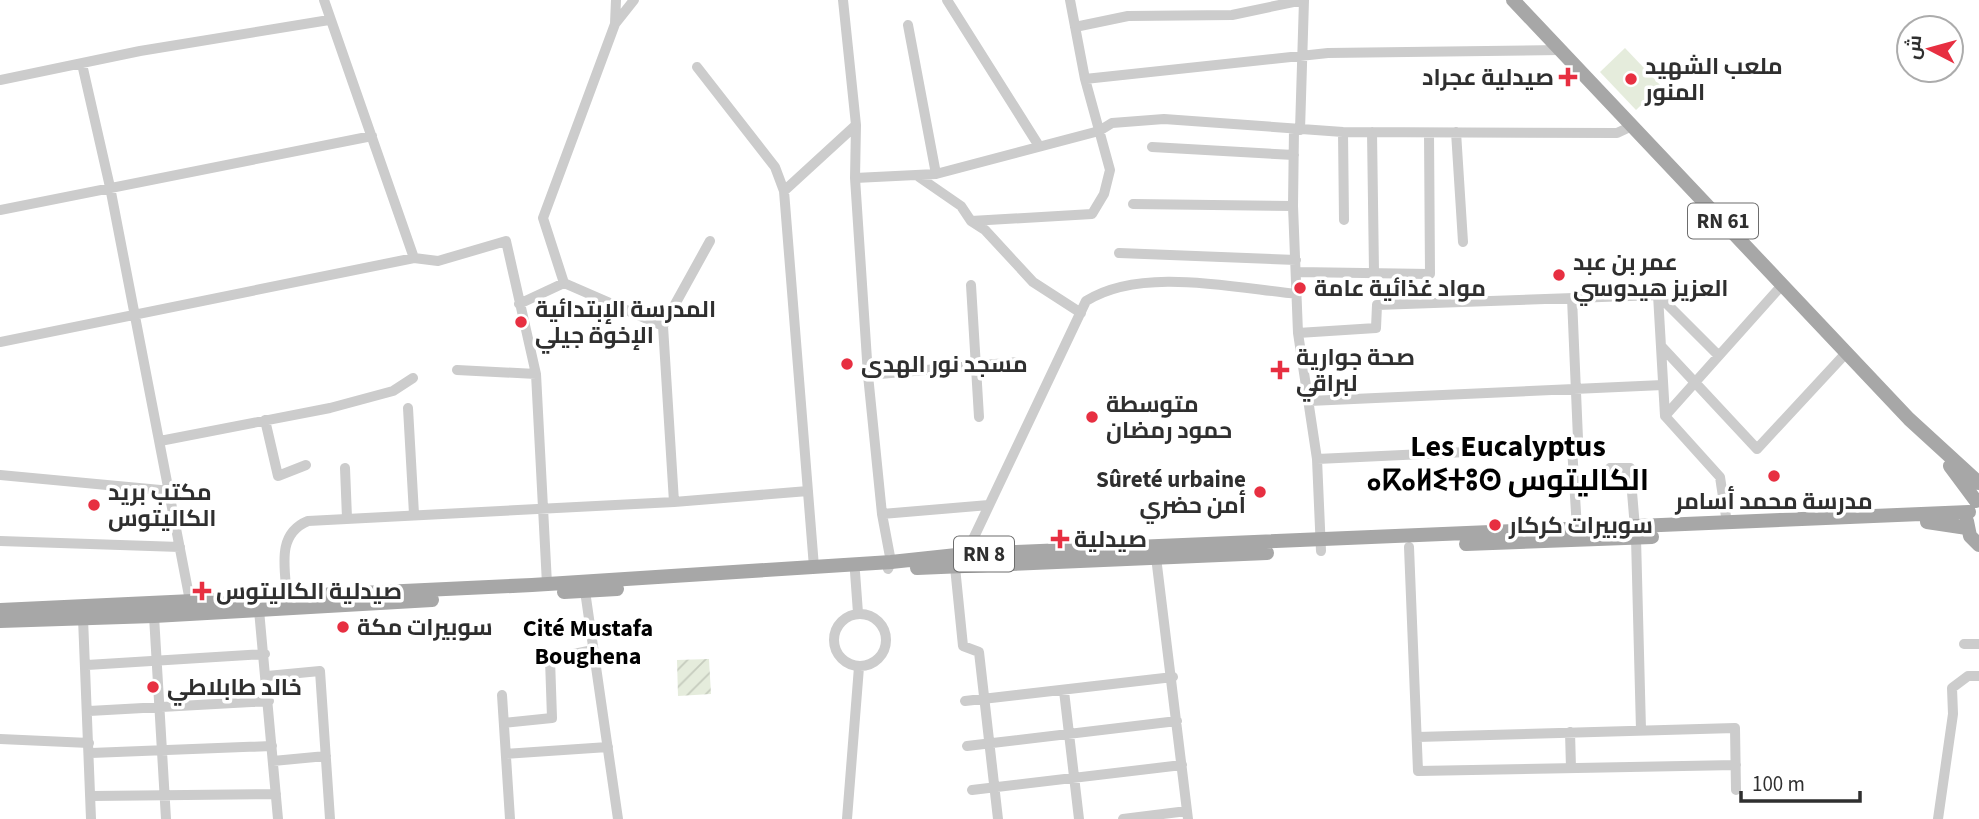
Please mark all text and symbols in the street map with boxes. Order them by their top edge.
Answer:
north arrow [1895,14,1965,84]
text: ش [1900,34,1929,61]
place label: ملعب الشهيد المنور [1644,50,1783,109]
place label: صيدلية عجراد [1422,61,1554,94]
marker: صيدلية عجراد [1560,69,1576,85]
marker: ملعب الشهيد المنور [1623,71,1639,87]
road number: RN 61 [1688,204,1758,238]
place label: عمر بن عبد العزيز هيدوسي [1573,246,1729,306]
marker: عمر بن عبد العزيز هيدوسي [1551,267,1567,283]
place label: مواد غذائية عامة [1314,272,1486,305]
marker: مواد غذائية عامة [1292,280,1308,296]
place label: المدرسة الإبتدائية الإخوة جيلي [535,293,716,354]
marker: المدرسة الإبتدائية الإخوة جيلي [513,314,529,330]
place label: صحة جوارية لبراقي [1296,341,1415,402]
place label: مسجد نور الهدى [861,348,1028,381]
marker: مسجد نور الهدى [839,356,855,372]
marker: صحة جوارية لبراقي [1270,360,1290,380]
place label: متوسطة حمود رمضان [1106,388,1232,447]
marker: متوسطة حمود رمضان [1084,409,1100,425]
district label: Les Eucalyptus ⴰⴽⴰⵍⵉⵜⵓⵙ الكاليتوس [1367,425,1649,502]
place label: Sûreté urbaine أمن حضري [1096,463,1246,524]
marker: مدرسة محمد أسامر [1766,468,1782,484]
place label: مكتب بريد الكاليتوس [108,476,217,535]
marker: Sûreté urbaine أمن حضري [1252,484,1268,500]
place label: مدرسة محمد أسامر [1674,485,1873,518]
marker: مكتب بريد الكاليتوس [86,497,102,513]
place label: سوبيرات كركار [1508,509,1653,542]
marker: سوبيرات كركار [1487,517,1503,533]
place label: صيدلية [1074,523,1147,556]
marker: صيدلية [1052,531,1068,547]
road number: RN 8 [954,536,1014,572]
place label: صيدلية الكاليتوس [216,575,402,608]
marker: صيدلية الكاليتوس [194,583,210,599]
place label: سوبيرات مكة [357,611,493,644]
district label: Cité Mustafa Boughena [523,611,653,674]
marker: سوبيرات مكة [335,619,351,635]
place label: خالد طابلاطي [167,671,302,706]
marker: خالد طابلاطي [145,679,161,695]
scale bar [1741,760,1860,804]
text: 100 m [1752,769,1805,799]

